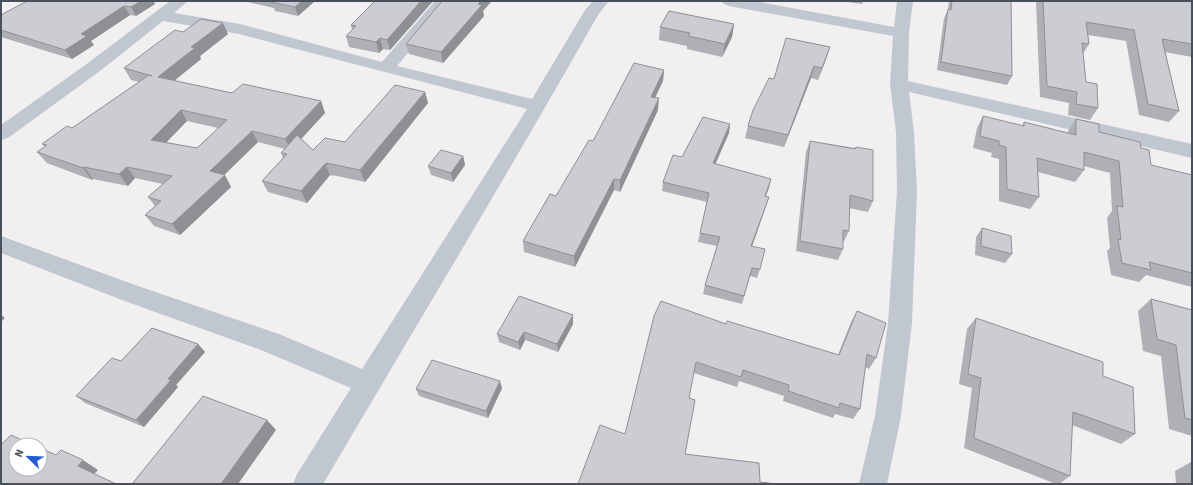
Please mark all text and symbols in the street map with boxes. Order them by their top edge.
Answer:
north arrow [8,437,48,477]
text: N [11,447,28,460]

